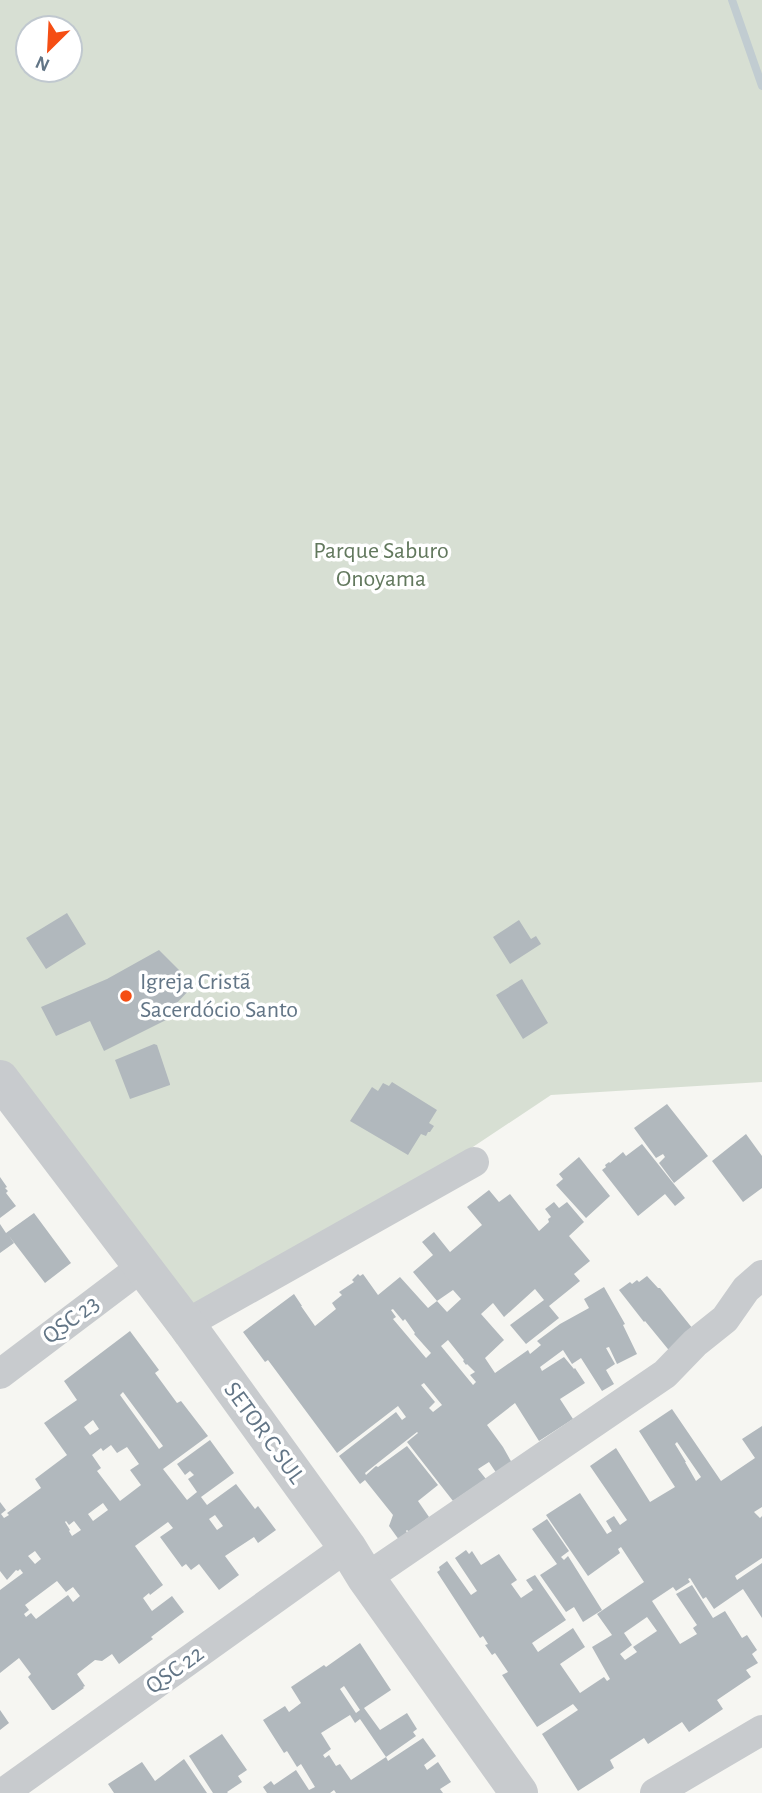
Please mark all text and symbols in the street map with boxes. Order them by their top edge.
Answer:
north arrow [14,14,84,84]
text: N [33,52,53,75]
park label: Parque Saburo Onoyama [313,539,449,591]
place label: Igreja Cristã Sacerdócio Santo [140,970,298,1022]
marker: Igreja Cristã Sacerdócio Santo [118,988,134,1004]
street label: QSC 23 [38,1291,104,1349]
street label: SETOR C SUL [219,1378,309,1488]
street label: QSC 22 [142,1641,208,1699]

